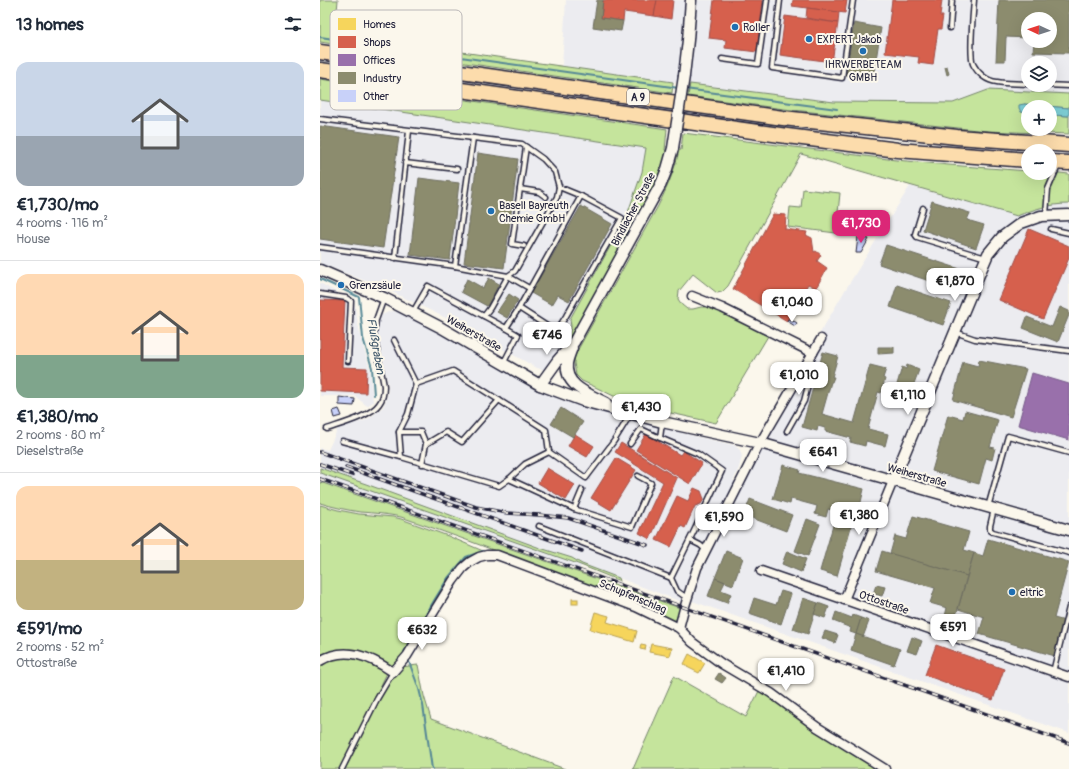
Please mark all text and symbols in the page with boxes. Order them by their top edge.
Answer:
legend [330,10,462,110]
north arrow [1021,12,1057,48]
map controls [1021,12,1057,180]
icon: filters [282,13,304,35]
text: 13 homes [16,14,84,35]
text: Homes [363,18,396,31]
place label: Roller [743,21,770,34]
marker: Roller [730,22,740,32]
place label: EXPERT Jakob [817,33,882,46]
marker: EXPERT Jakob [804,34,814,44]
text: Shops [363,36,391,49]
marker: IHRWERBETEAM GMBH [858,46,868,56]
text: Offices [363,54,395,67]
button: layers [1021,56,1057,92]
place label: IHRWERBETEAM GMBH [825,58,901,84]
text: Industry [363,72,402,85]
icon: home [124,88,196,160]
road number: A 9 [627,89,649,105]
text: Other [363,90,389,103]
button: + [1021,100,1057,136]
button: − [1021,144,1057,180]
street label: Bindlacher Straße [609,170,659,248]
text: €1,730/mo [16,194,99,215]
place label: Basell Bayreuth Chemie GmbH [499,199,569,225]
marker: Basell Bayreuth Chemie GmbH [486,206,496,216]
pin: €1,730 [828,210,894,244]
text: 4 rooms · 116 m² [16,215,108,231]
text: €1,730 [841,215,881,231]
text: House [16,231,50,247]
pin: €1,870 [922,268,988,302]
text: €1,870 [935,273,975,289]
place label: Grenzsäule [349,279,401,292]
marker: Grenzsäule [336,280,346,290]
pin: €1,040 [759,289,825,323]
text: €1,040 [771,294,813,310]
icon: home [124,300,196,372]
street label: Weiherstraße [444,313,504,355]
water label: Flußgraben [363,317,388,377]
pin: €746 [523,322,571,356]
text: €746 [532,327,562,343]
pin: €1,010 [766,362,832,396]
text: €1,010 [779,367,819,383]
pin: €1,110 [875,382,941,416]
text: €1,110 [890,387,926,403]
pin: €1,430 [608,394,674,428]
text: €1,430 [621,399,661,415]
text: €1,380/mo [16,406,98,427]
text: 2 rooms · 80 m² [16,427,105,443]
pin: €641 [799,439,847,473]
text: Dieselstraße [16,443,83,459]
text: €641 [809,444,837,460]
street label: Weiherstraße [886,461,949,490]
pin: €1,380 [826,502,892,536]
pin: €1,590 [691,504,757,538]
text: €1,380 [839,507,879,523]
text: €1,590 [704,509,744,525]
icon: home [124,512,196,584]
street label: Schupfenschlag [597,576,669,617]
place label: eltric [1020,586,1044,599]
marker: eltric [1007,587,1017,597]
street label: Ottostraße [857,588,911,617]
pin: €591 [929,614,977,648]
pin: €632 [398,617,446,651]
text: €591/mo [16,618,82,639]
text: €591 [939,619,967,635]
text: €632 [407,622,437,638]
text: 2 rooms · 52 m² [16,639,104,655]
text: Ottostraße [16,655,77,671]
pin: €1,410 [753,658,819,692]
text: €1,410 [767,663,805,679]

